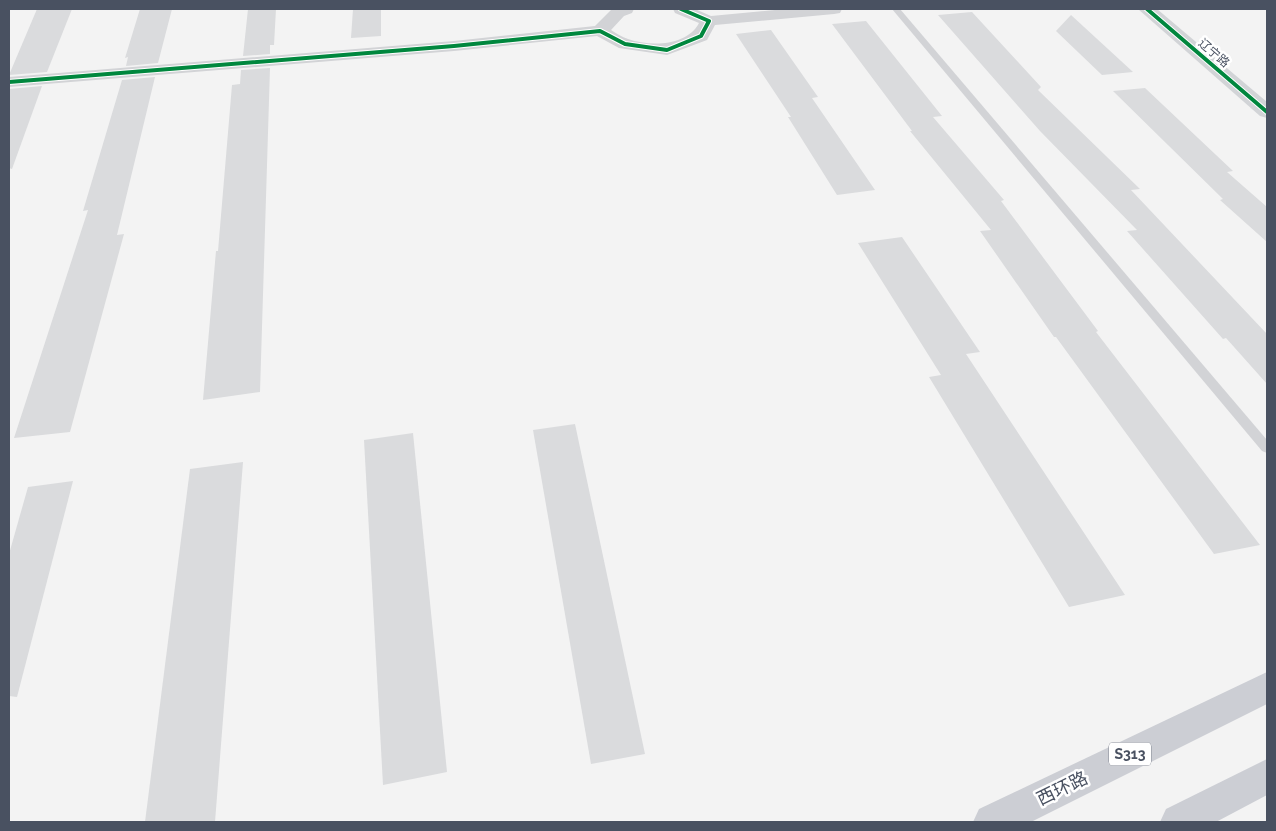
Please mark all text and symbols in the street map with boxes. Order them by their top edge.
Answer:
street label: 辽宁路 [1196,36,1232,70]
road number: S313 [1109,742,1151,766]
street label: 西环路 [1033,767,1091,809]

